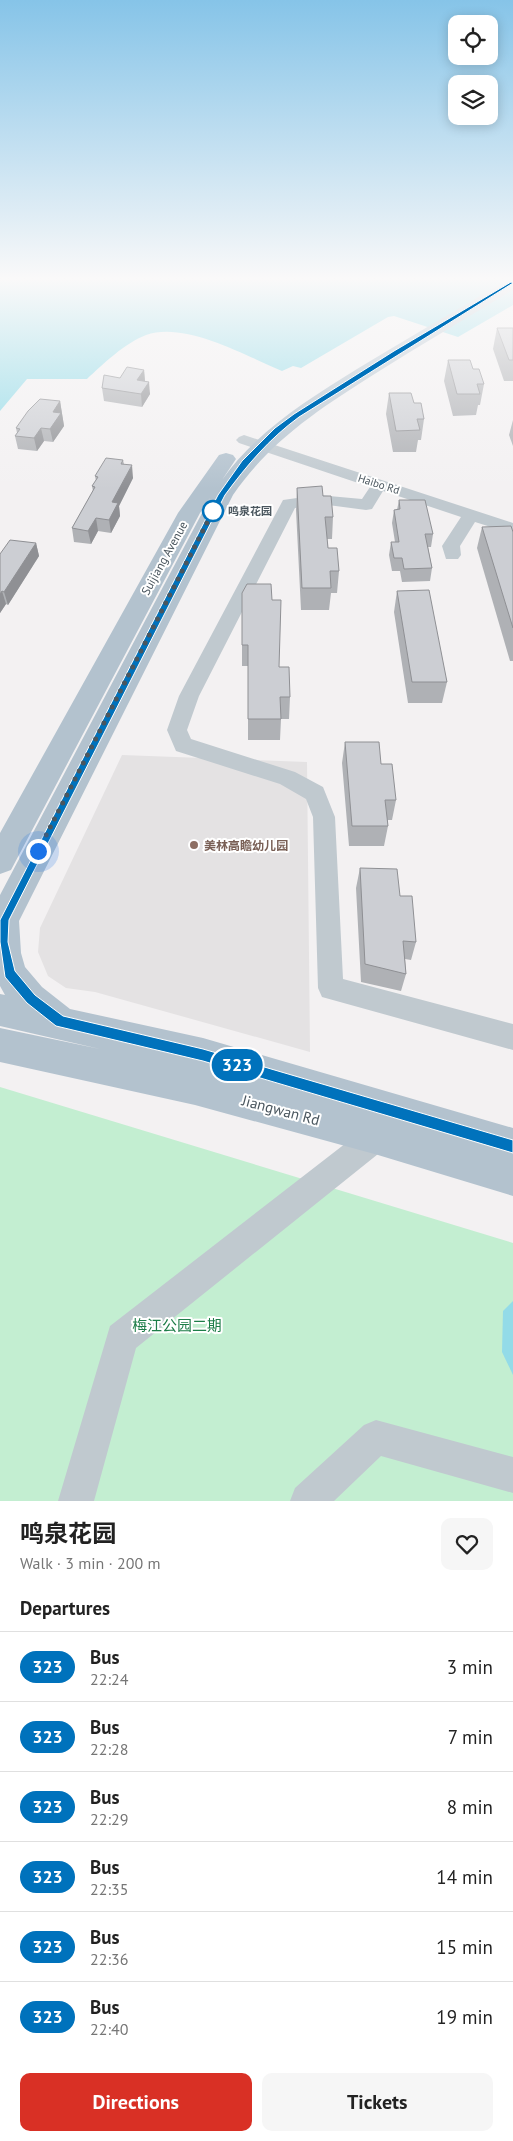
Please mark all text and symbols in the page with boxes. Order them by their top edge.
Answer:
map controls [448,15,498,125]
button: locate [448,15,498,65]
button: layers [448,75,498,125]
street label: Haibo Rd [356,471,402,497]
marker: 鸣泉花园 [202,500,224,522]
place label: 鸣泉花园 [228,504,272,518]
street label: Suijiang Avenue [138,519,190,597]
place label: 美林高瞻幼儿园 [204,838,288,853]
your location [26,839,51,864]
marker: 美林高瞻幼儿园 [188,839,200,851]
line badge: 323 [208,1049,266,1081]
text: 323 [222,1053,252,1076]
street label: Jiangwan Rd [239,1090,322,1129]
park label: 梅江公园二期 [132,1316,222,1335]
text: 鸣泉花园 [20,1518,116,1549]
button: heart [441,1518,493,1570]
text: Walk · 3 min · 200 m [20,1553,160,1573]
text: Departures [20,1596,110,1620]
text: Bus [90,1645,119,1669]
text: 323 [32,1655,63,1678]
text: 3 min [447,1655,493,1679]
text: 22:24 [90,1669,128,1689]
text: Bus [90,1715,119,1739]
text: 323 [32,1725,63,1748]
text: 7 min [448,1725,493,1749]
text: 22:28 [90,1739,128,1759]
text: Bus [90,1785,119,1809]
text: 323 [32,1795,63,1818]
text: 8 min [447,1795,493,1819]
text: 22:29 [90,1809,128,1829]
text: Bus [90,1855,119,1879]
text: 323 [32,1865,63,1888]
text: 14 min [436,1865,493,1889]
text: 22:35 [90,1879,128,1899]
text: Bus [90,1925,119,1949]
text: 323 [32,1935,63,1958]
text: 15 min [436,1935,493,1959]
text: 22:36 [90,1949,128,1969]
text: Bus [90,1995,119,2019]
text: 323 [32,2005,63,2028]
text: 19 min [436,2005,493,2029]
text: 22:40 [90,2019,128,2039]
button: Directions [20,2073,252,2131]
button: Tickets [262,2073,493,2131]

